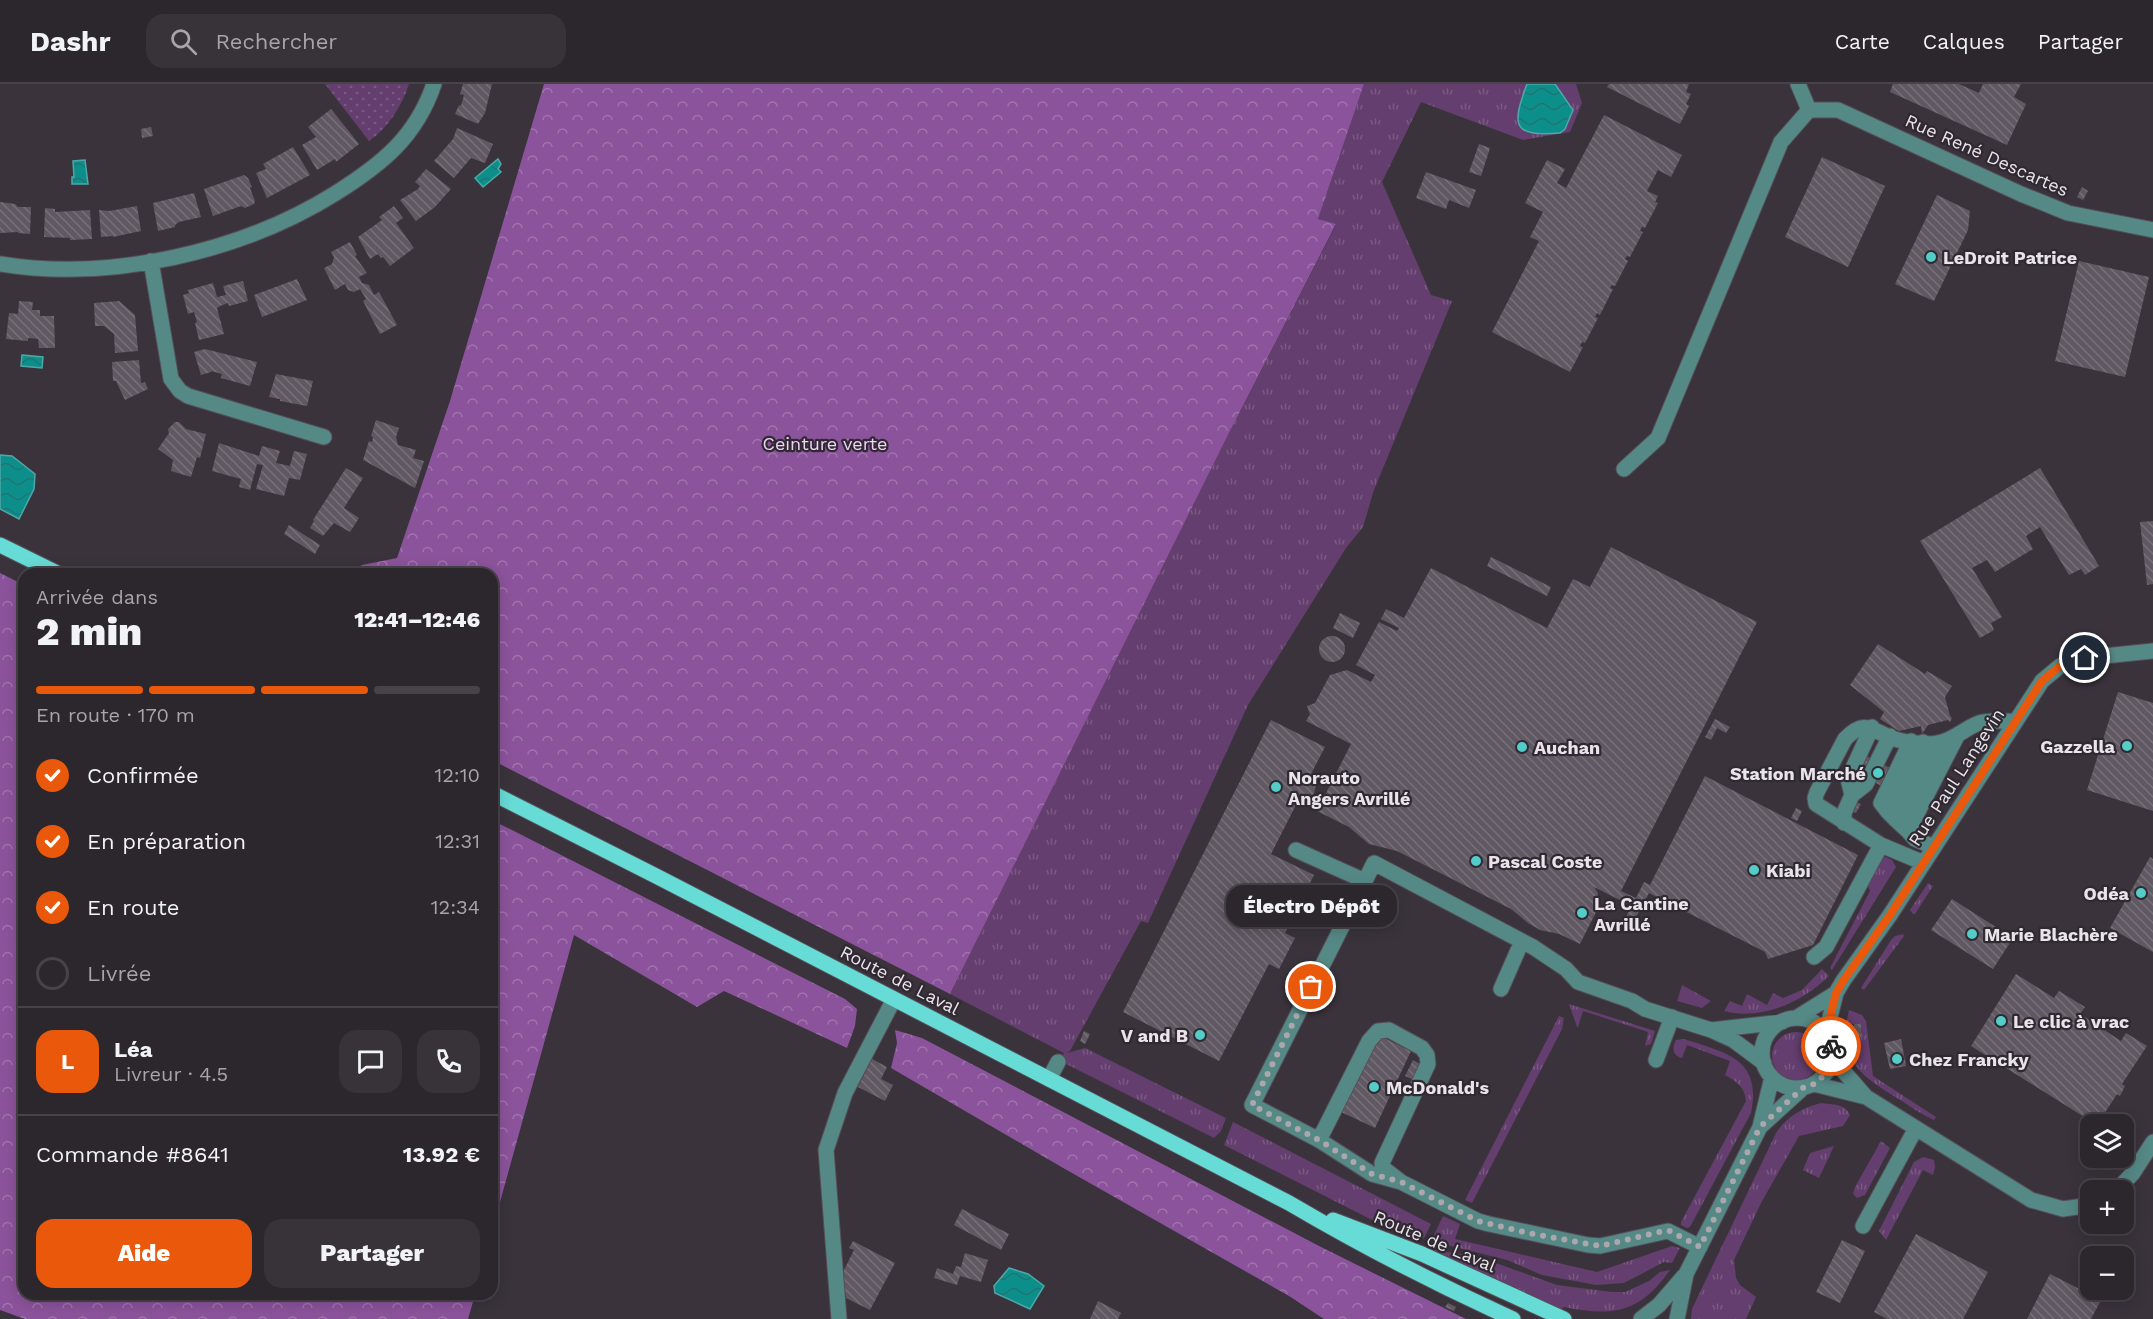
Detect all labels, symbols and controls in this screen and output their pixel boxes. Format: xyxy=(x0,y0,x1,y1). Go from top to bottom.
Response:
search box xyxy=(146,14,566,68)
text: Dashr xyxy=(30,25,110,58)
icon: search xyxy=(167,25,200,58)
text: Rechercher xyxy=(215,29,337,54)
text: Carte xyxy=(1835,29,1890,54)
text: Calques xyxy=(1923,29,2005,54)
text: Partager xyxy=(2038,29,2123,54)
street label: Rue René Descartes xyxy=(1902,110,2072,200)
place label: LeDroit Patrice xyxy=(1943,247,2077,268)
marker: LeDroit Patrice xyxy=(1924,250,1938,264)
park label: Ceinture verte xyxy=(763,433,887,454)
text: Arrivée dans xyxy=(36,585,158,609)
text: 12:41–12:46 xyxy=(354,607,480,632)
text: 2 min xyxy=(36,609,142,654)
pin xyxy=(2059,632,2110,683)
icon: home xyxy=(2068,641,2101,674)
text: En route · 170 m xyxy=(36,703,195,727)
street label: Rue Paul Langevin xyxy=(1904,704,2008,850)
place label: Gazzella xyxy=(2040,736,2116,757)
place label: Auchan xyxy=(1534,737,1600,758)
marker: Gazzella xyxy=(2120,739,2134,753)
marker: Auchan xyxy=(1515,740,1529,754)
icon: check xyxy=(36,759,69,792)
text: Confirmée xyxy=(87,763,199,788)
text: 12:10 xyxy=(434,763,480,787)
place label: Station Marché xyxy=(1730,763,1866,784)
marker: Station Marché xyxy=(1871,766,1885,780)
place label: Norauto Angers Avrillé xyxy=(1288,767,1410,809)
marker: Norauto Angers Avrillé xyxy=(1269,780,1283,794)
icon: check xyxy=(36,825,69,858)
text: En préparation xyxy=(87,829,246,854)
text: 12:31 xyxy=(435,829,480,853)
place label: Pascal Coste xyxy=(1488,851,1602,872)
marker: Pascal Coste xyxy=(1469,854,1483,868)
place label: Kiabi xyxy=(1766,860,1811,881)
marker: Kiabi xyxy=(1747,863,1761,877)
place label: Odéa xyxy=(2084,883,2130,904)
callout: Électro Dépôt xyxy=(1226,885,1396,927)
marker: Odéa xyxy=(2134,886,2148,900)
icon: check xyxy=(36,891,69,924)
place label: La Cantine Avrillé xyxy=(1594,893,1689,935)
text: Électro Dépôt xyxy=(1243,894,1380,918)
text: En route xyxy=(87,895,179,920)
text: 12:34 xyxy=(431,895,480,919)
marker: La Cantine Avrillé xyxy=(1575,906,1589,920)
place label: Marie Blachère xyxy=(1984,924,2118,945)
marker: Marie Blachère xyxy=(1965,927,1979,941)
street label: Route de Laval xyxy=(837,941,964,1019)
text: Livrée xyxy=(87,961,151,986)
pin xyxy=(1285,961,1336,1012)
icon: bag xyxy=(1294,970,1327,1003)
place label: Le clic à vrac xyxy=(2013,1011,2129,1032)
marker: Le clic à vrac xyxy=(1994,1014,2008,1028)
courier xyxy=(1801,1016,1861,1076)
place label: V and B xyxy=(1121,1025,1188,1046)
marker: V and B xyxy=(1193,1028,1207,1042)
button: chat xyxy=(339,1030,402,1093)
button: phone xyxy=(417,1030,480,1093)
icon: bike xyxy=(1815,1030,1848,1063)
text: Léa xyxy=(114,1037,153,1062)
text: L xyxy=(61,1049,74,1074)
place label: Chez Francky xyxy=(1909,1049,2030,1070)
marker: Chez Francky xyxy=(1890,1052,1904,1066)
text: Livreur · 4.5 xyxy=(114,1062,228,1086)
place label: McDonald's xyxy=(1386,1077,1489,1098)
marker: McDonald's xyxy=(1367,1080,1381,1094)
map controls xyxy=(2080,1114,2134,1300)
button: layers xyxy=(2080,1114,2134,1168)
text: Commande #8641 xyxy=(36,1142,229,1167)
text: 13.92 € xyxy=(403,1142,480,1167)
button: + xyxy=(2080,1180,2134,1234)
street label: Route de Laval xyxy=(1371,1206,1500,1276)
button: Aide xyxy=(36,1219,252,1288)
button: Partager xyxy=(264,1219,480,1288)
button: − xyxy=(2080,1246,2134,1300)

